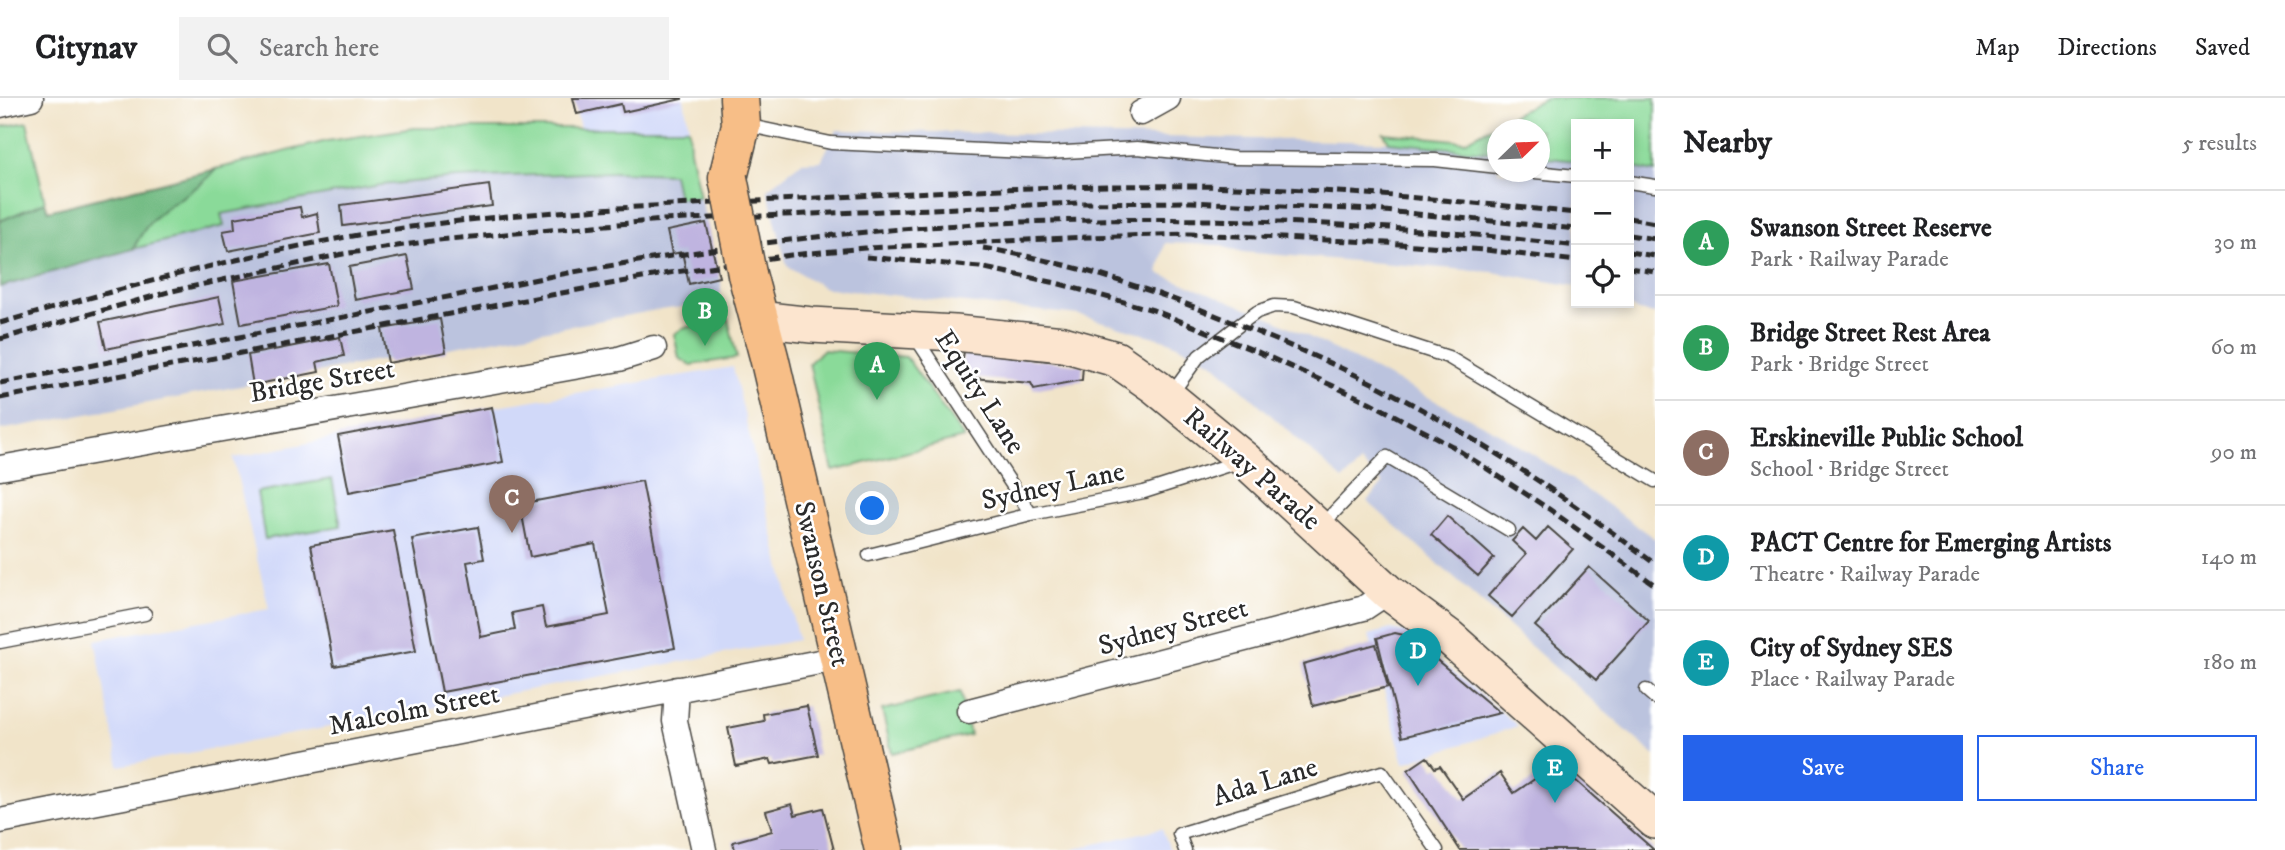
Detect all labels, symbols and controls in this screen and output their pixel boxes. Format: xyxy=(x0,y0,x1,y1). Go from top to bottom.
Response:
search box xyxy=(179,17,669,80)
text: Citynav xyxy=(35,28,137,69)
icon: search xyxy=(203,29,241,67)
text: Search here xyxy=(259,32,379,65)
text: Map xyxy=(1975,33,2020,63)
text: Directions xyxy=(2058,33,2157,63)
text: Saved xyxy=(2195,33,2250,63)
north arrow xyxy=(1487,119,1550,182)
map controls xyxy=(1571,119,1634,308)
button: + xyxy=(1571,119,1634,182)
text: Nearby xyxy=(1683,125,1772,162)
text: 5 results xyxy=(2182,129,2257,158)
button: − xyxy=(1571,182,1634,245)
text: Swanson Street Reserve xyxy=(1750,212,1992,245)
text: A xyxy=(1699,228,1713,257)
text: 30 m xyxy=(2214,228,2257,257)
button: locate xyxy=(1571,245,1634,308)
text: Park · Railway Parade xyxy=(1750,245,1949,274)
pin: B xyxy=(682,288,728,346)
text: Bridge Street Rest Area xyxy=(1750,317,1990,350)
street label: Equity Lane xyxy=(927,323,1033,461)
text: B xyxy=(1699,333,1713,362)
text: 60 m xyxy=(2210,333,2257,362)
pin: A xyxy=(854,342,900,400)
text: Park · Bridge Street xyxy=(1750,350,1929,379)
street label: Bridge Street xyxy=(247,351,397,411)
street label: Railway Parade xyxy=(1176,400,1328,538)
text: Erskineville Public School xyxy=(1750,422,2023,455)
text: C xyxy=(1698,438,1714,467)
text: 90 m xyxy=(2211,438,2257,467)
street label: Sydney Lane xyxy=(978,454,1128,518)
text: School · Bridge Street xyxy=(1750,455,1949,484)
pin: C xyxy=(489,475,535,533)
your location xyxy=(855,491,889,525)
street label: Swanson Street xyxy=(786,498,858,670)
text: PACT Centre for Emerging Artists xyxy=(1750,527,2112,560)
text: D xyxy=(1697,543,1715,572)
text: 140 m xyxy=(2201,543,2257,572)
text: Theatre · Railway Parade xyxy=(1750,560,1980,589)
street label: Sydney Street xyxy=(1095,590,1252,664)
pin: D xyxy=(1395,628,1441,686)
text: City of Sydney SES xyxy=(1750,632,1953,665)
text: E xyxy=(1698,648,1714,677)
text: 180 m xyxy=(2202,648,2257,677)
text: Place · Railway Parade xyxy=(1750,665,1955,694)
street label: Malcolm Street xyxy=(326,676,502,744)
button: Save xyxy=(1683,735,1963,801)
button: Share xyxy=(1977,735,2257,801)
pin: E xyxy=(1532,745,1578,803)
street label: Ada Lane xyxy=(1208,749,1322,815)

